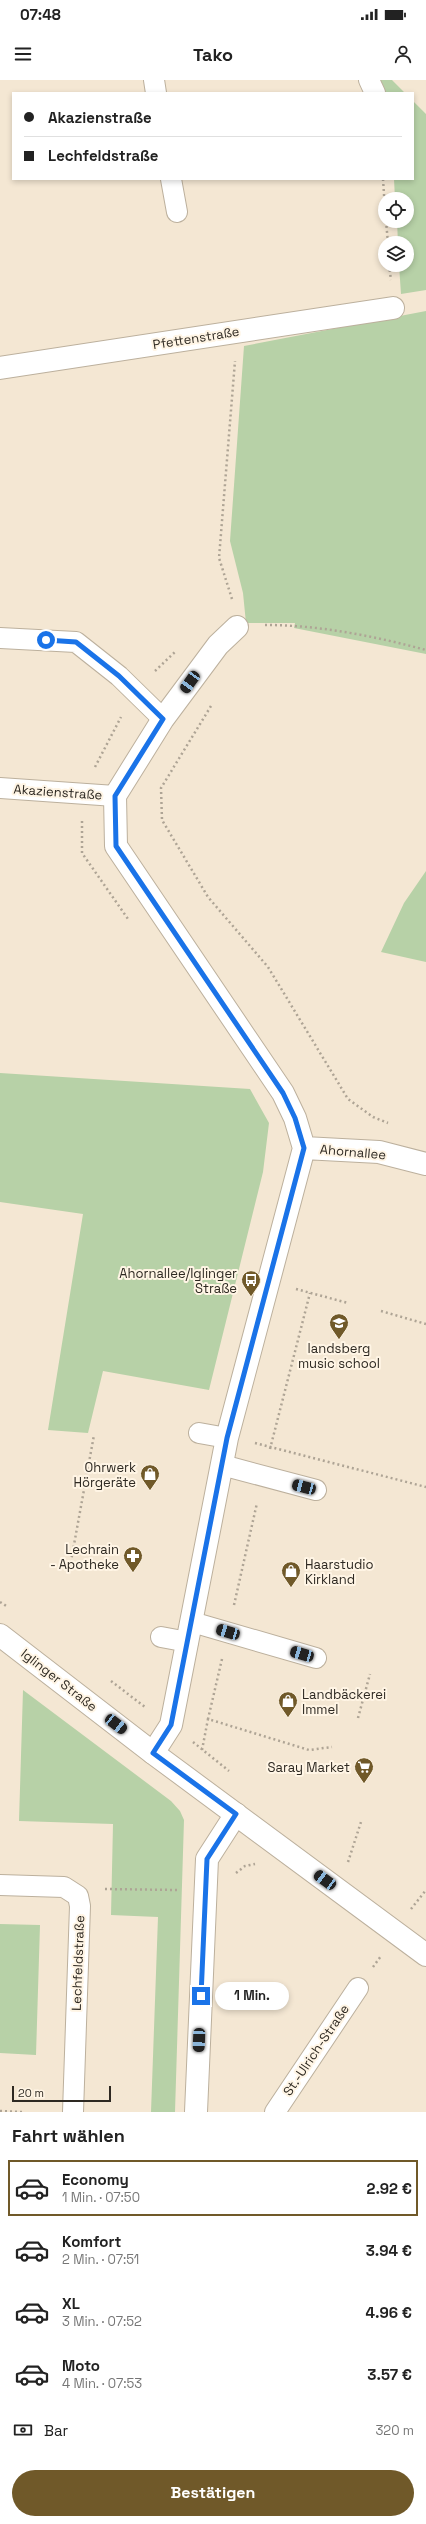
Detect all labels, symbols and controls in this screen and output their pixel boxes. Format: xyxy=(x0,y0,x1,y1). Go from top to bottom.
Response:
text: 07:48 xyxy=(20,5,61,24)
icon: menu xyxy=(12,43,34,65)
text: Tako xyxy=(193,43,233,66)
icon: person xyxy=(392,43,414,65)
text: Akazienstraße xyxy=(48,108,152,127)
text: Lechfeldstraße xyxy=(48,146,159,165)
map controls xyxy=(378,192,414,272)
button: locate xyxy=(378,192,414,228)
button: layers xyxy=(378,236,414,272)
street label: Pfettenstraße xyxy=(151,323,241,353)
route start xyxy=(37,631,55,649)
car xyxy=(178,669,202,695)
street label: Akazienstraße xyxy=(13,780,103,804)
street label: Ahornallee xyxy=(319,1141,387,1163)
place label: Ahornallee/Iglinger Straße xyxy=(119,1265,237,1297)
bus stop icon: Ahornallee/Iglinger Straße xyxy=(240,1269,262,1297)
school or university icon: landsberg music school xyxy=(328,1312,350,1340)
place label: landsberg music school xyxy=(298,1340,380,1372)
place label: Ohrwerk Hörgeräte xyxy=(74,1459,136,1491)
shop icon: Ohrwerk Hörgeräte xyxy=(139,1463,161,1491)
car xyxy=(291,1478,317,1496)
place label: Lechrain - Apotheke xyxy=(50,1541,119,1573)
pharmacy icon: Lechrain - Apotheke xyxy=(122,1545,144,1573)
place label: Haarstudio Kirkland xyxy=(305,1556,373,1588)
shop icon: Haarstudio Kirkland xyxy=(280,1560,302,1588)
car xyxy=(215,1623,241,1641)
street label: Iglinger Straße xyxy=(17,1645,101,1715)
car xyxy=(289,1645,315,1663)
place label: Landbäckerei Immel xyxy=(302,1686,386,1718)
shop icon: Landbäckerei Immel xyxy=(277,1690,299,1718)
car xyxy=(103,1712,129,1736)
supermarket icon: Saray Market xyxy=(353,1756,375,1784)
place label: Saray Market xyxy=(268,1759,350,1776)
car xyxy=(312,1868,338,1892)
street label: Lechfeldstraße xyxy=(68,1915,88,2011)
callout: 1 Min. xyxy=(215,1982,289,2010)
route end xyxy=(192,1987,210,2005)
text: 1 Min. xyxy=(234,1987,270,2004)
street label: St.-Ulrich-Straße xyxy=(279,2001,353,2099)
car xyxy=(193,2028,205,2052)
scale bar xyxy=(12,2084,111,2103)
text: 20 m xyxy=(18,2086,44,2100)
text: Fahrt wählen xyxy=(12,2124,125,2147)
icon: car xyxy=(14,2170,50,2206)
text: Economy xyxy=(62,2170,129,2189)
text: 2.92 € xyxy=(366,2179,412,2198)
text: 1 Min. · 07:50 xyxy=(62,2189,140,2206)
icon: car xyxy=(14,2232,50,2268)
text: Komfort xyxy=(62,2232,121,2251)
text: 3.94 € xyxy=(366,2241,412,2260)
text: 2 Min. · 07:51 xyxy=(62,2251,139,2268)
icon: car xyxy=(14,2294,50,2330)
text: XL xyxy=(62,2294,80,2313)
text: 4.96 € xyxy=(365,2303,412,2322)
text: 3 Min. · 07:52 xyxy=(62,2313,142,2330)
icon: car xyxy=(14,2356,50,2392)
text: Moto xyxy=(62,2356,100,2375)
text: 3.57 € xyxy=(367,2365,412,2384)
text: 4 Min. · 07:53 xyxy=(62,2375,142,2392)
icon: cash xyxy=(12,2419,34,2441)
text: Bar xyxy=(44,2421,68,2440)
text: 320 m xyxy=(375,2422,414,2439)
button: Bestätigen xyxy=(12,2470,414,2516)

